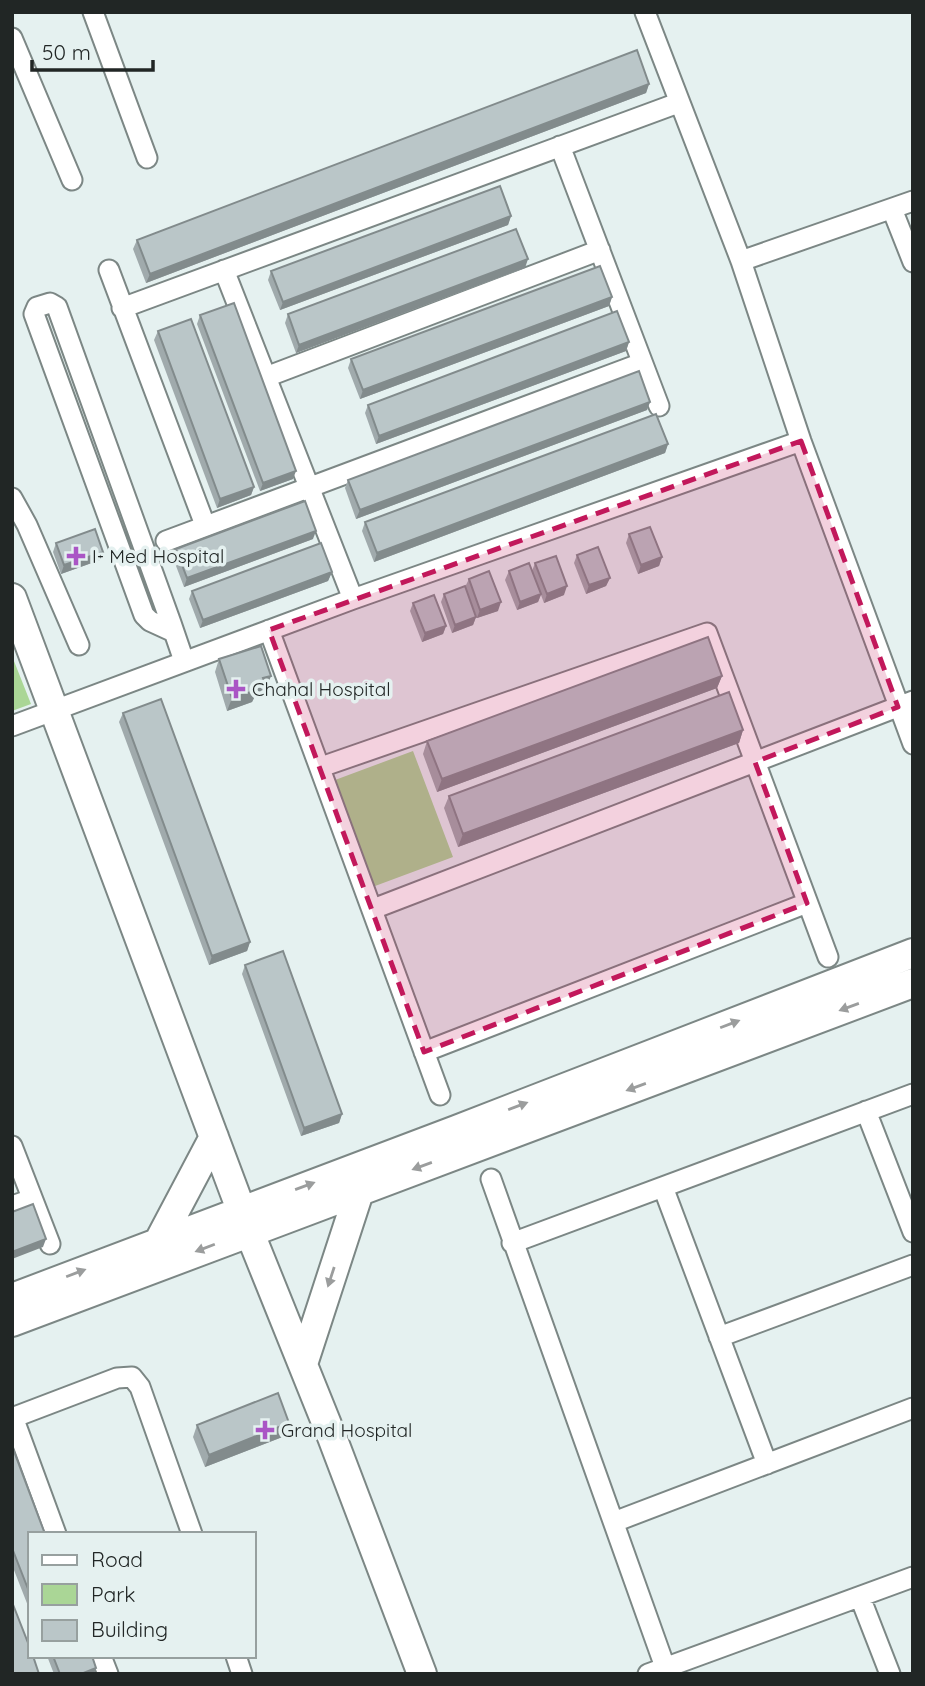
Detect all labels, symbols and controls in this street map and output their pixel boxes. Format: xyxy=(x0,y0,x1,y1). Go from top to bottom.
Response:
scale bar xyxy=(32,28,152,72)
text: 50 m xyxy=(42,39,91,65)
place label: I- Med Hospital xyxy=(92,544,224,568)
marker: I- Med Hospital xyxy=(66,546,86,566)
place label: Chahal Hospital xyxy=(252,677,391,701)
marker: Chahal Hospital xyxy=(226,679,246,699)
one-way arrow xyxy=(838,1002,859,1013)
one-way arrow xyxy=(720,1018,741,1029)
one-way arrow xyxy=(625,1081,646,1092)
one-way arrow xyxy=(508,1101,529,1112)
one-way arrow xyxy=(412,1161,433,1172)
one-way arrow xyxy=(295,1181,316,1192)
one-way arrow xyxy=(194,1243,215,1254)
one-way arrow xyxy=(326,1267,336,1288)
one-way arrow xyxy=(66,1268,87,1279)
place label: Grand Hospital xyxy=(281,1418,412,1442)
marker: Grand Hospital xyxy=(255,1420,275,1440)
legend xyxy=(28,1532,256,1658)
text: Road xyxy=(91,1546,143,1572)
text: Park xyxy=(91,1581,135,1607)
text: Building xyxy=(91,1616,168,1642)

